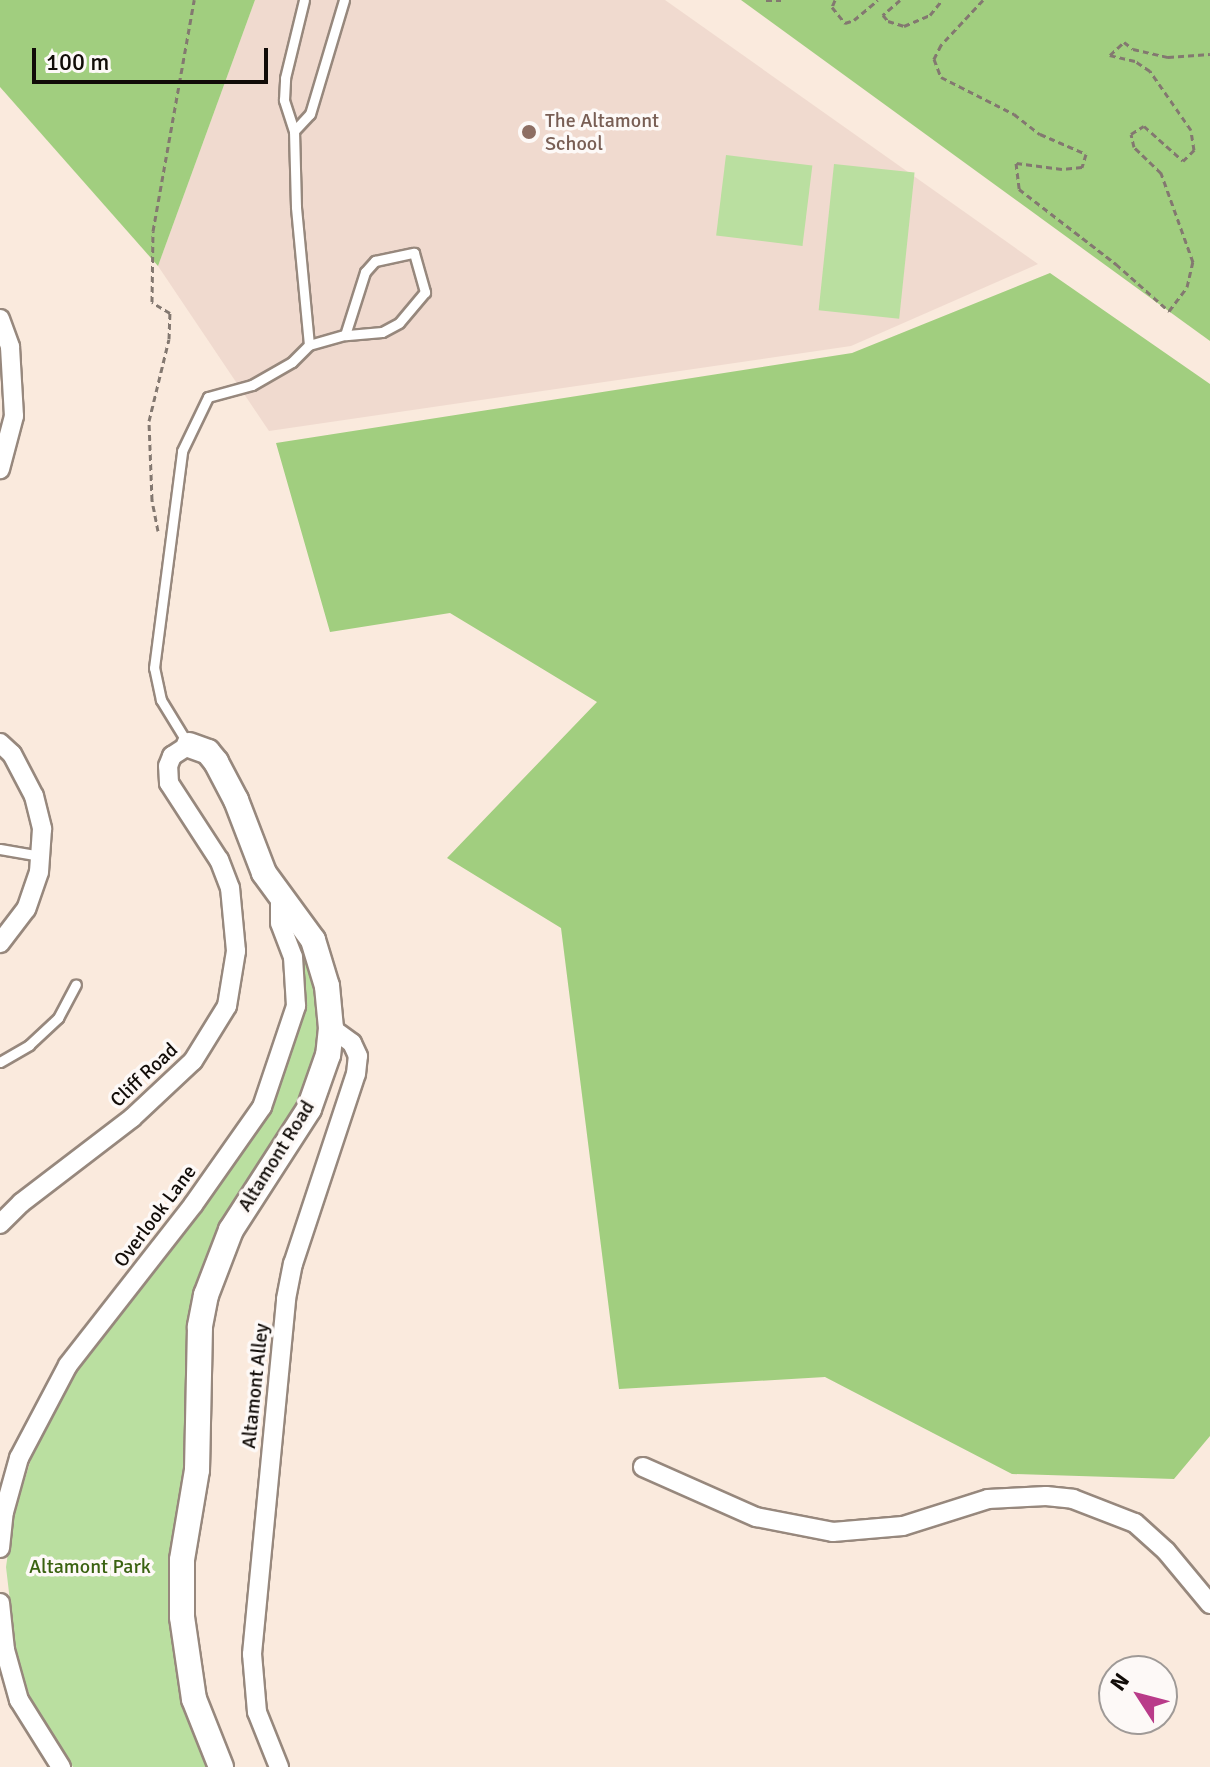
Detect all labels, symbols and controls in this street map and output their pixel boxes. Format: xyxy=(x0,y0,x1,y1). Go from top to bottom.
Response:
scale bar xyxy=(36,32,272,82)
text: 100 m xyxy=(46,47,109,77)
place label: The Altamont School xyxy=(545,108,659,155)
marker: The Altamont School xyxy=(520,123,538,141)
street label: Cliff Road xyxy=(105,1038,183,1112)
street label: Altamont Road xyxy=(232,1096,320,1216)
street label: Overlook Lane xyxy=(109,1160,201,1272)
street label: Altamont Alley xyxy=(236,1322,274,1450)
park label: Altamont Park xyxy=(29,1554,151,1578)
north arrow xyxy=(1098,1655,1178,1735)
text: N xyxy=(1104,1668,1135,1696)

